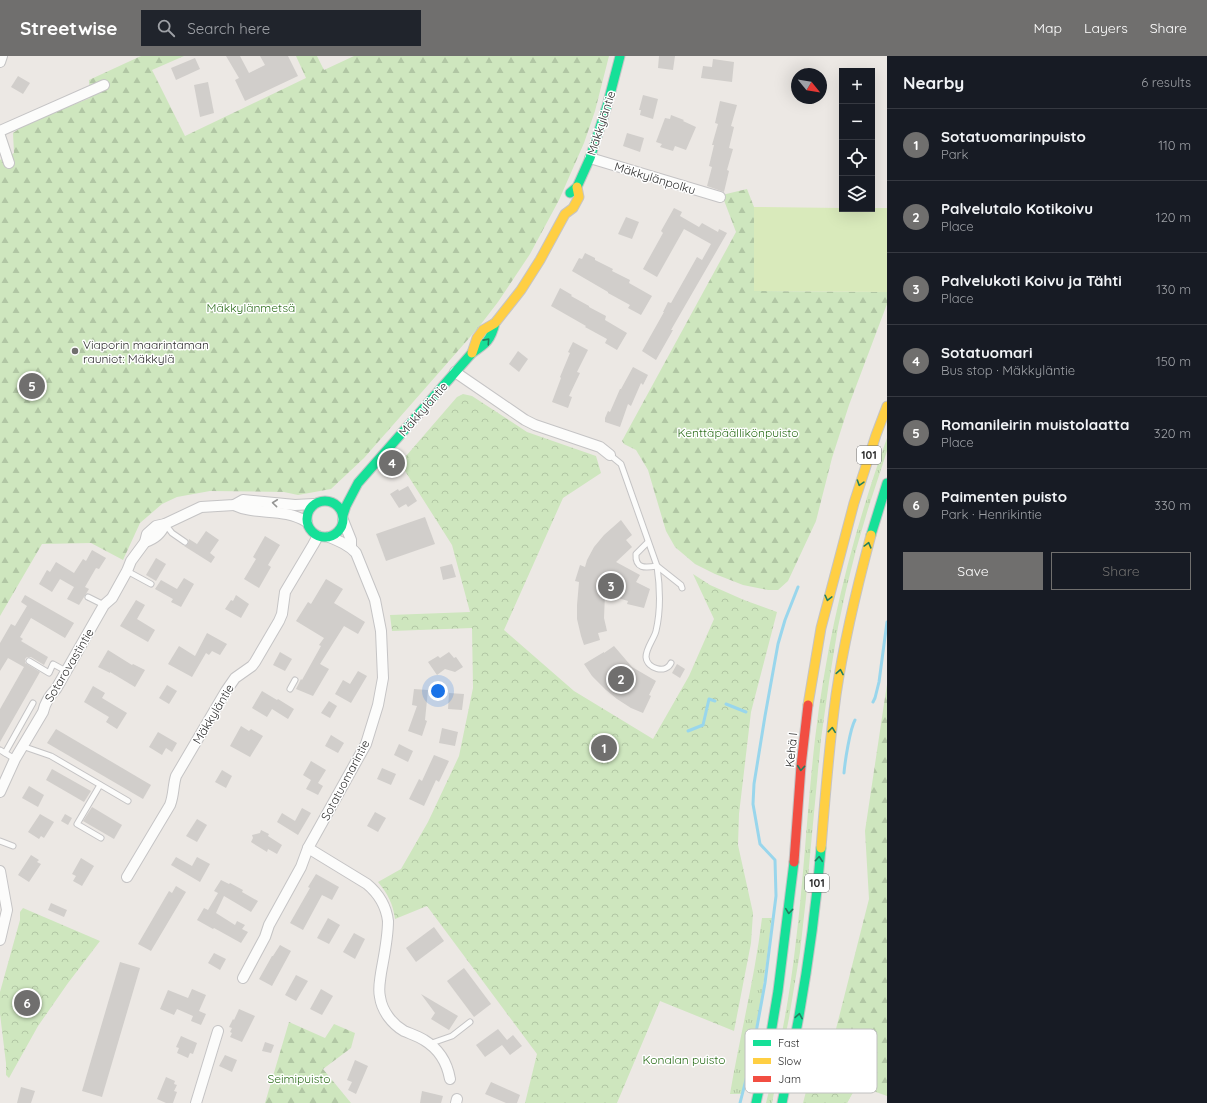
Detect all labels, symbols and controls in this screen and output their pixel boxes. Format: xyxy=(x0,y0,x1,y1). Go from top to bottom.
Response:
search box xyxy=(141,10,421,46)
text: Streetwise xyxy=(20,16,117,40)
icon: search xyxy=(155,17,177,39)
text: Search here xyxy=(187,19,270,38)
text: Map xyxy=(1033,19,1062,37)
text: Layers xyxy=(1084,19,1128,37)
text: Share xyxy=(1150,19,1187,37)
north arrow xyxy=(791,68,827,104)
map controls xyxy=(839,68,875,212)
button: + xyxy=(839,68,875,104)
text: Nearby xyxy=(903,72,964,93)
text: 6 results xyxy=(1141,74,1191,90)
street label: Mäkkyläntie xyxy=(583,89,619,157)
button: − xyxy=(839,104,875,140)
text: Sotatuomarinpuisto xyxy=(941,127,1086,146)
text: 1 xyxy=(913,137,919,153)
text: 110 m xyxy=(1158,137,1191,153)
button: locate xyxy=(839,140,875,176)
text: Park xyxy=(941,146,969,162)
street label: Mäkkylänpolku xyxy=(613,159,697,197)
button: layers xyxy=(839,176,875,212)
text: Palvelutalo Kotikoivu xyxy=(941,199,1093,218)
text: 2 xyxy=(912,209,920,225)
text: 120 m xyxy=(1156,209,1191,225)
text: Place xyxy=(941,218,974,234)
text: Palvelukoti Koivu ja Tähti xyxy=(941,271,1122,290)
text: 3 xyxy=(913,281,919,297)
text: 130 m xyxy=(1156,281,1191,297)
text: Place xyxy=(941,290,974,306)
park label: Mäkkylänmetsä xyxy=(207,300,295,315)
place label: Viaporin maarintaman rauniot: Mäkkylä xyxy=(83,337,209,366)
one-way arrow xyxy=(483,338,490,346)
text: Sotatuomari xyxy=(941,343,1032,362)
marker: Viaporin maarintaman rauniot: Mäkkylä xyxy=(70,346,80,356)
text: 4 xyxy=(912,353,920,369)
text: 150 m xyxy=(1156,353,1191,369)
text: Bus stop · Mäkkyläntie xyxy=(941,362,1075,378)
pin: 5 xyxy=(19,371,45,401)
street label: Mäkkyläntie xyxy=(395,379,451,439)
text: Romanileirin muistolaatta xyxy=(941,415,1129,434)
park label: Kenttäpäällikönpuisto xyxy=(677,425,799,440)
text: 5 xyxy=(912,425,920,441)
text: 320 m xyxy=(1154,425,1191,441)
text: Place xyxy=(941,434,974,450)
road number: 101 xyxy=(857,446,881,464)
pin: 4 xyxy=(379,448,405,478)
one-way arrow xyxy=(856,479,865,486)
text: Paimenten puisto xyxy=(941,487,1067,506)
text: 6 xyxy=(912,497,920,513)
text: 330 m xyxy=(1154,497,1191,513)
one-way arrow xyxy=(272,499,278,508)
text: Park · Henrikintie xyxy=(941,506,1042,522)
one-way arrow xyxy=(863,542,872,549)
button: Save xyxy=(903,552,1043,590)
button: Share xyxy=(1051,552,1191,590)
pin: 3 xyxy=(598,571,624,601)
one-way arrow xyxy=(825,595,833,602)
street label: Sotarovastintie xyxy=(41,625,97,704)
pin: 2 xyxy=(608,664,634,694)
one-way arrow xyxy=(836,669,844,675)
street label: Mäkkyläntie xyxy=(189,681,237,747)
your location xyxy=(428,681,448,701)
one-way arrow xyxy=(827,727,836,733)
street label: Kehä I xyxy=(782,732,800,768)
pin: 1 xyxy=(591,733,617,763)
street label: Sotatuomarintie xyxy=(317,737,373,823)
one-way arrow xyxy=(797,765,806,771)
one-way arrow xyxy=(815,856,824,862)
road number: 101 xyxy=(805,874,829,892)
one-way arrow xyxy=(784,908,793,914)
pin: 6 xyxy=(14,988,40,1018)
one-way arrow xyxy=(794,1013,803,1019)
legend xyxy=(745,1029,877,1093)
text: Fast xyxy=(778,1036,800,1050)
park label: Konalan puisto xyxy=(642,1052,726,1067)
text: Slow xyxy=(778,1054,802,1068)
park label: Seimipuisto xyxy=(267,1071,331,1086)
text: Jam xyxy=(778,1072,801,1086)

